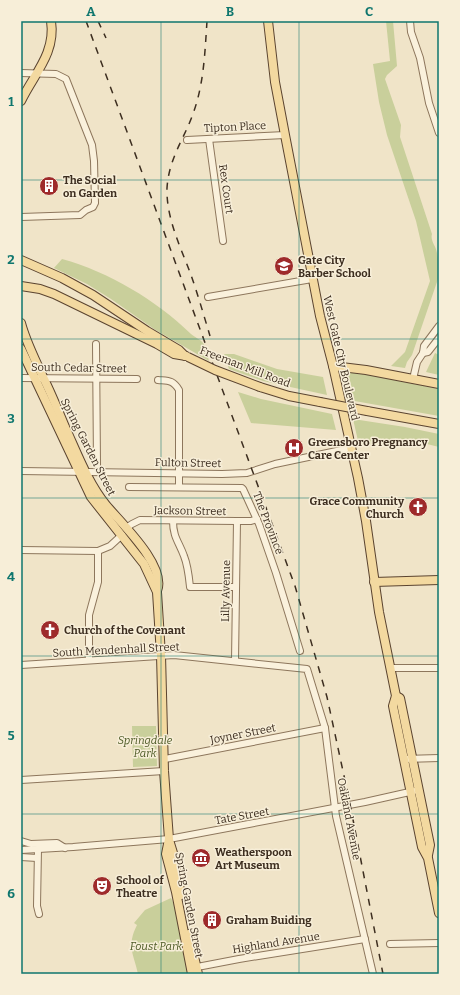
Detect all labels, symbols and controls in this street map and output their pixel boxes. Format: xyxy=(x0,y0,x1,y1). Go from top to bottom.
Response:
text: A xyxy=(86,4,96,19)
text: B xyxy=(226,4,234,19)
text: C xyxy=(365,4,373,19)
text: 1 xyxy=(8,94,14,109)
street label: Tipton Place xyxy=(204,119,266,135)
street label: Rex Court xyxy=(216,163,236,215)
place label: The Social on Garden xyxy=(63,174,117,200)
building icon: The Social on Garden xyxy=(38,175,60,197)
text: 2 xyxy=(7,252,15,267)
place label: Gate City Barber School xyxy=(298,254,372,280)
school or university icon: Gate City Barber School xyxy=(273,255,295,277)
street label: West Gate City Boulevard xyxy=(320,294,362,422)
street label: Freeman Mill Road xyxy=(198,344,292,390)
street label: South Cedar Street xyxy=(31,361,127,375)
street label: Spring Garden Street xyxy=(58,396,118,498)
text: 3 xyxy=(7,411,15,426)
place label: Greensboro Pregnancy Care Center xyxy=(308,436,428,462)
hospital icon: Greensboro Pregnancy Care Center xyxy=(283,437,305,459)
street label: Fulton Street xyxy=(155,456,221,470)
street label: The Province xyxy=(250,490,286,556)
place label: Grace Community Church xyxy=(310,495,405,521)
church icon: Grace Community Church xyxy=(407,496,429,518)
street label: Jackson Street xyxy=(153,504,226,518)
street label: Lilly Avenue xyxy=(219,560,233,622)
text: 4 xyxy=(7,569,15,584)
church icon: Church of the Covenant xyxy=(39,619,61,641)
place label: Church of the Covenant xyxy=(64,624,186,637)
street label: South Mendenhall Street xyxy=(52,640,180,660)
street label: Joyner Street xyxy=(208,721,277,747)
text: 5 xyxy=(7,728,15,743)
park label: Springdale Park xyxy=(118,734,173,760)
street label: Oakland Avenue xyxy=(335,777,363,861)
street label: Tate Street xyxy=(214,805,270,827)
place label: Weatherspoon Art Museum xyxy=(215,846,292,872)
museum icon: Weatherspoon Art Museum xyxy=(190,847,212,869)
street label: Spring Garden Street xyxy=(172,851,206,959)
place label: School of Theatre xyxy=(116,874,165,900)
theatre icon: School of Theatre xyxy=(91,875,113,897)
text: 6 xyxy=(7,886,15,901)
building icon: Graham Buiding xyxy=(201,909,223,931)
place label: Graham Buiding xyxy=(226,914,312,927)
street label: Highland Avenue xyxy=(231,930,321,956)
park label: Foust Park xyxy=(130,940,183,953)

